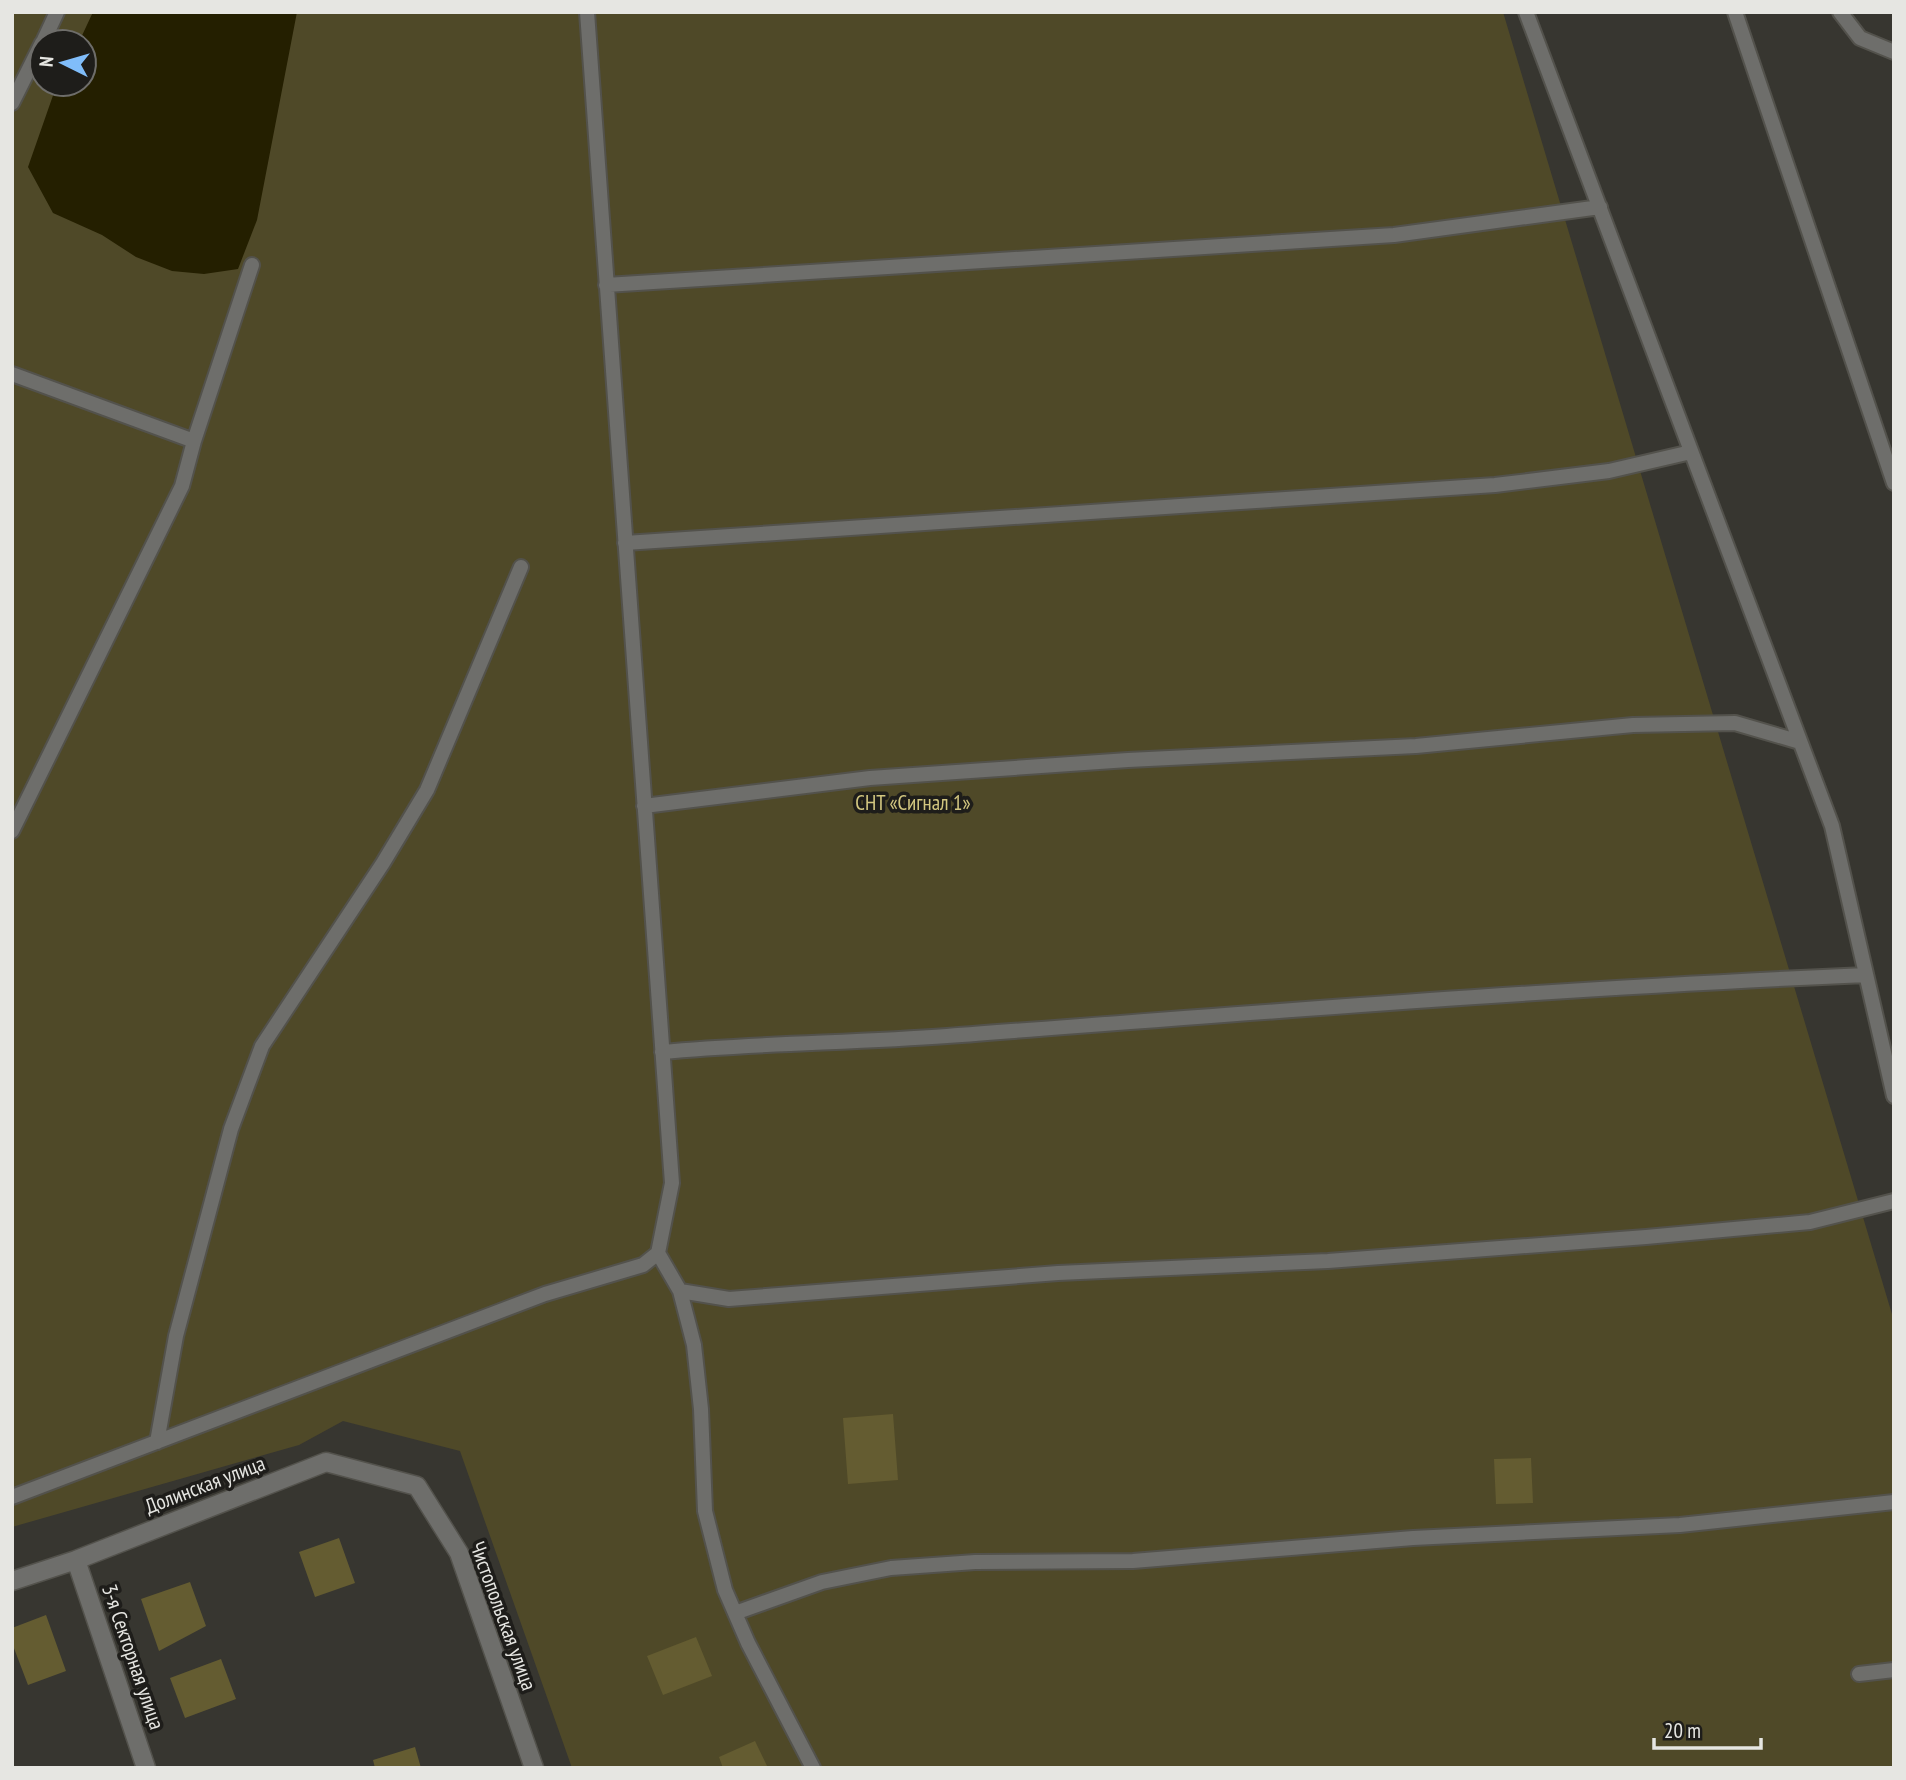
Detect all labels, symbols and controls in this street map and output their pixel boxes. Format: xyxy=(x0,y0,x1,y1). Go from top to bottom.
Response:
north arrow xyxy=(28,28,98,98)
text: N xyxy=(34,55,58,68)
park label: СНТ «Сигнал 1» xyxy=(855,789,971,816)
street label: Долинская улица xyxy=(141,1449,269,1520)
street label: Чистопольская улица xyxy=(464,1538,543,1694)
street label: 3-я Секторная улица xyxy=(96,1581,171,1733)
scale bar xyxy=(1654,1706,1761,1750)
text: 20 m xyxy=(1664,1717,1701,1744)

